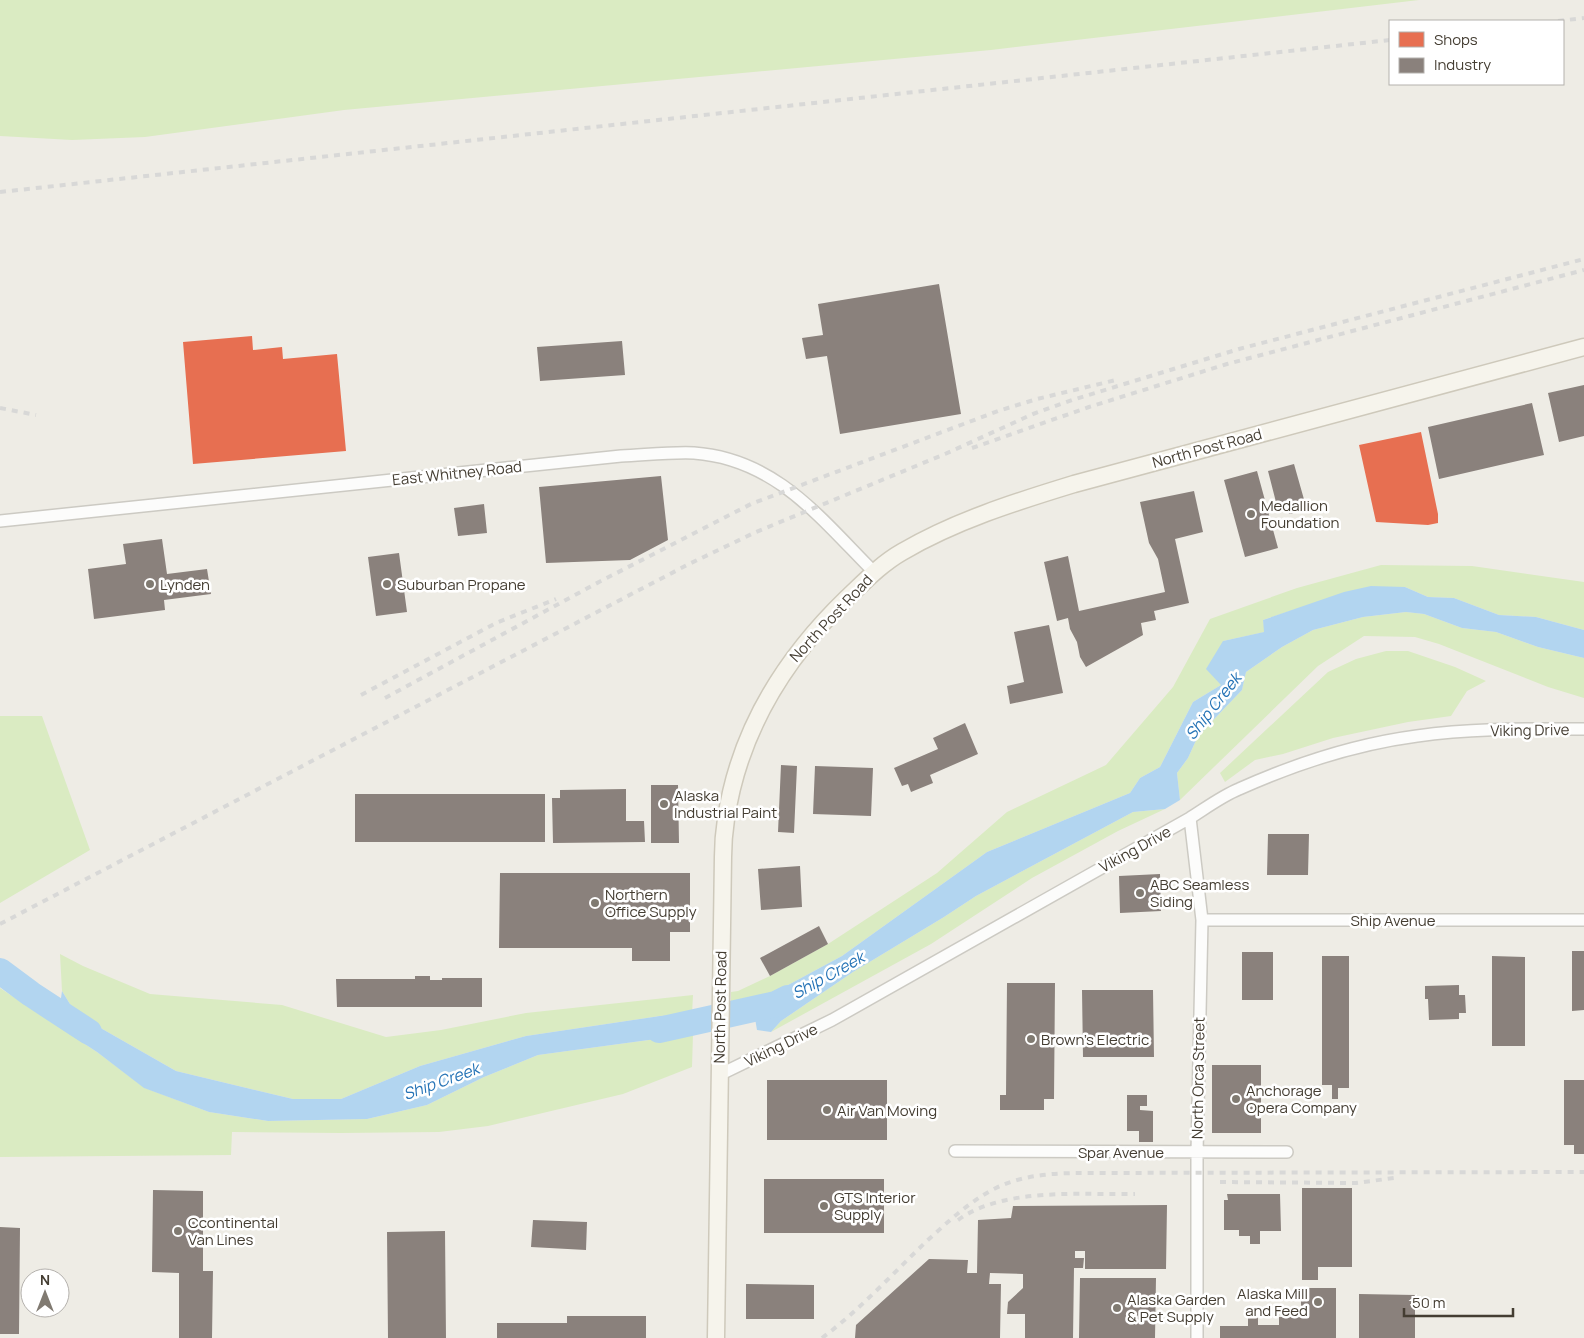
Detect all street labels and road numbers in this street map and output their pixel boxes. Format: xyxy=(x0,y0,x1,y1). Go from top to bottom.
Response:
street label: North Post Road xyxy=(1150,423,1264,473)
street label: East Whitney Road xyxy=(391,456,523,490)
street label: North Post Road xyxy=(785,570,877,666)
street label: Viking Drive xyxy=(1490,719,1570,741)
street label: Viking Drive xyxy=(1095,821,1175,877)
street label: Ship Avenue xyxy=(1351,910,1436,931)
street label: North Post Road xyxy=(709,950,731,1064)
street label: North Orca Street xyxy=(1186,1017,1210,1139)
street label: Viking Drive xyxy=(741,1018,821,1072)
street label: Spar Avenue xyxy=(1078,1142,1164,1163)

